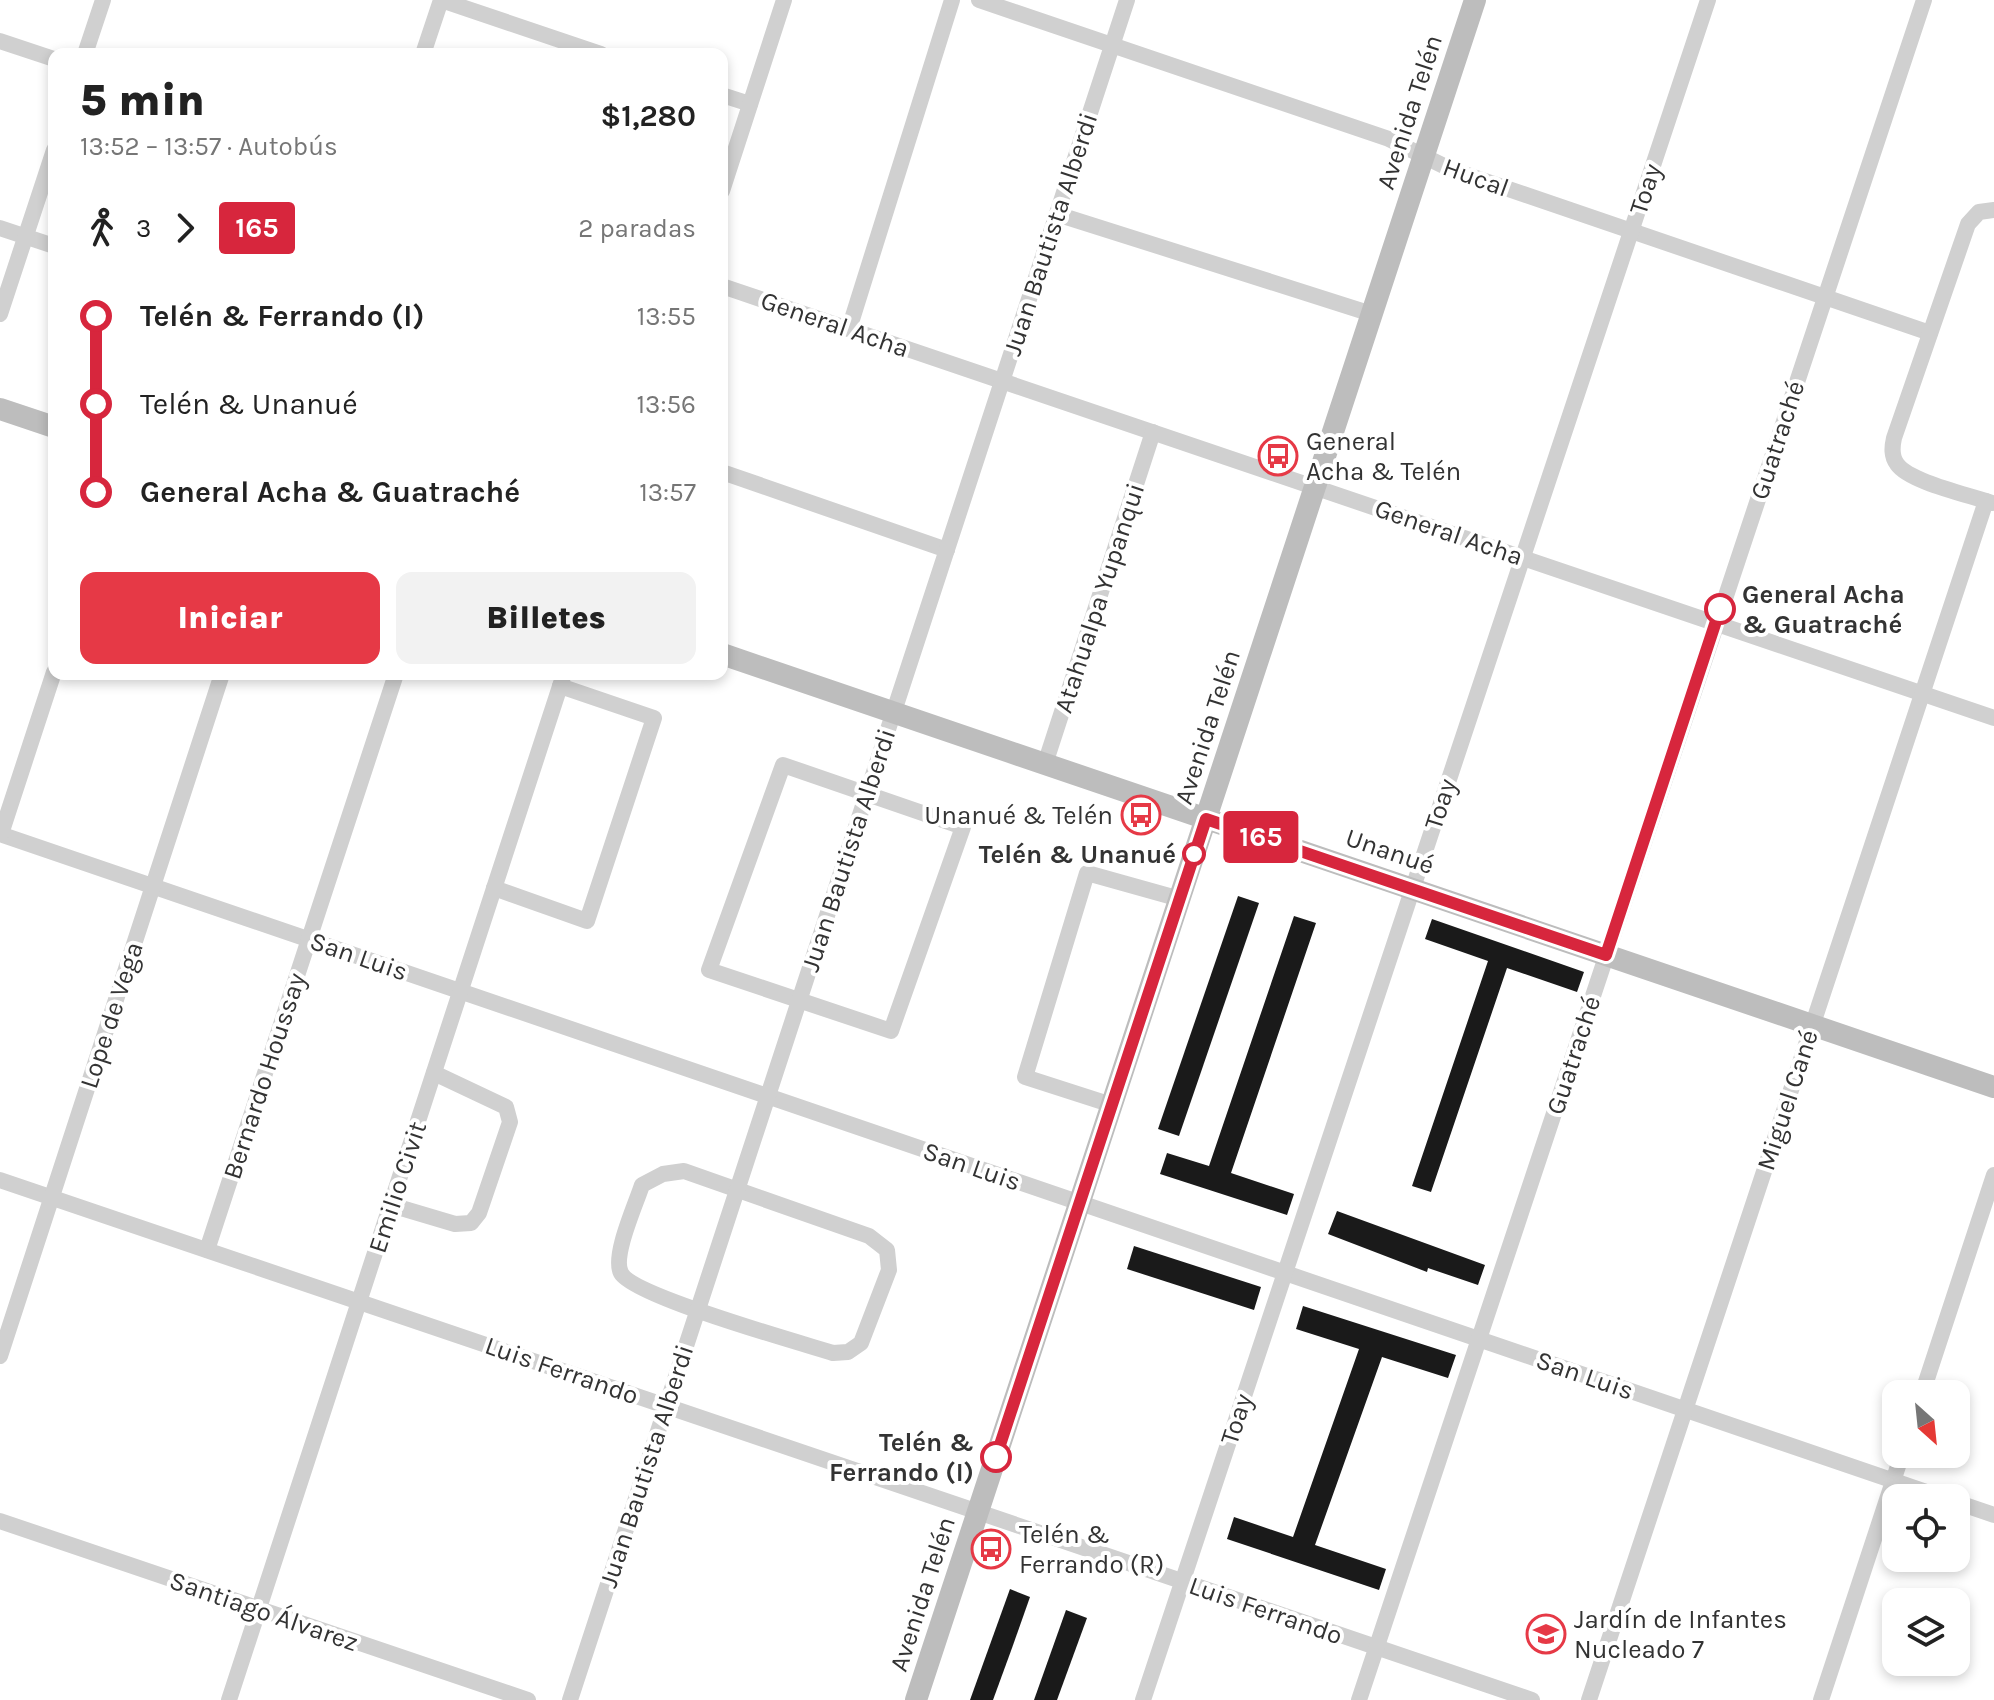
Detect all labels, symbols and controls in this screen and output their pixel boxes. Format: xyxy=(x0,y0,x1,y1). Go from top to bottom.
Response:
street label: Avenida Telén xyxy=(1370,31,1449,193)
text: 5 min xyxy=(80,75,205,126)
text: $1,280 xyxy=(601,98,696,134)
street label: Juan Bautista Alberdi xyxy=(997,109,1104,360)
text: 13:52 – 13:57 · Autobús xyxy=(80,131,338,162)
street label: Hucal xyxy=(1439,151,1513,204)
street label: Toay xyxy=(1623,160,1668,218)
icon: walk xyxy=(80,206,124,250)
icon: forward xyxy=(163,206,207,250)
text: 165 xyxy=(235,211,279,244)
text: 3 xyxy=(136,213,151,244)
text: 2 paradas xyxy=(578,213,696,244)
street label: General Acha xyxy=(757,285,913,364)
text: Telén & Ferrando (I) xyxy=(140,298,424,334)
text: 13:55 xyxy=(637,301,696,332)
street label: Guatraché xyxy=(1744,377,1811,503)
text: Telén & Unanué xyxy=(140,386,358,422)
text: 13:56 xyxy=(636,389,696,420)
place label: General Acha & Telén xyxy=(1306,426,1461,487)
bus stop icon: General Acha & Telén xyxy=(1257,435,1299,477)
text: General Acha & Guatraché xyxy=(140,474,520,510)
text: 13:57 xyxy=(639,477,696,508)
street label: Atahualpa Yupanqui xyxy=(1048,479,1151,717)
street label: General Acha xyxy=(1371,493,1527,572)
button: Iniciar xyxy=(80,572,380,664)
button: Billetes xyxy=(396,572,696,664)
place label: General Acha & Guatraché xyxy=(1742,579,1905,640)
marker: General Acha & Guatraché xyxy=(1705,594,1735,624)
street label: Avenida Telén xyxy=(1168,646,1247,808)
street label: Juan Bautista Alberdi xyxy=(795,725,902,976)
street label: Toay xyxy=(1418,775,1463,833)
bus stop icon: Unanué & Telén xyxy=(1120,794,1162,836)
place label: Unanué & Telén xyxy=(924,800,1113,831)
line badge: 165 xyxy=(1215,811,1307,863)
text: 165 xyxy=(1239,820,1283,853)
street label: Unanué xyxy=(1341,822,1438,881)
place label: Telén & Unanué xyxy=(979,839,1176,870)
marker: Telén & Unanué xyxy=(1183,843,1205,865)
street label: San Luis xyxy=(306,925,412,988)
street label: Lope de Vega xyxy=(73,938,150,1092)
street label: Bernardo Houssay xyxy=(216,969,312,1183)
street label: Guatraché xyxy=(1540,992,1607,1118)
street label: Miguel Cané xyxy=(1750,1026,1825,1175)
street label: Emilio Civit xyxy=(362,1117,433,1257)
street label: San Luis xyxy=(919,1135,1025,1198)
street label: Luis Ferrando xyxy=(481,1330,643,1411)
street label: Juan Bautista Alberdi xyxy=(593,1341,700,1592)
street label: San Luis xyxy=(1532,1344,1638,1407)
north arrow xyxy=(1882,1380,1970,1468)
map controls xyxy=(1882,1380,1970,1676)
street label: Toay xyxy=(1214,1390,1259,1448)
place label: Telén & Ferrando (I) xyxy=(829,1427,974,1488)
marker: Telén & Ferrando (I) xyxy=(981,1442,1011,1472)
button: locate xyxy=(1882,1484,1970,1572)
street label: Avenida Telén xyxy=(883,1513,962,1675)
place label: Telén & Ferrando (R) xyxy=(1019,1519,1164,1580)
bus stop icon: Telén & Ferrando (R) xyxy=(970,1528,1012,1570)
street label: Santiago Álvarez xyxy=(166,1564,362,1658)
street label: Luis Ferrando xyxy=(1185,1570,1347,1651)
button: layers xyxy=(1882,1588,1970,1676)
place label: Jardín de Infantes Nucleado 7 xyxy=(1574,1604,1787,1665)
school or university icon: Jardín de Infantes Nucleado 7 xyxy=(1525,1613,1567,1655)

